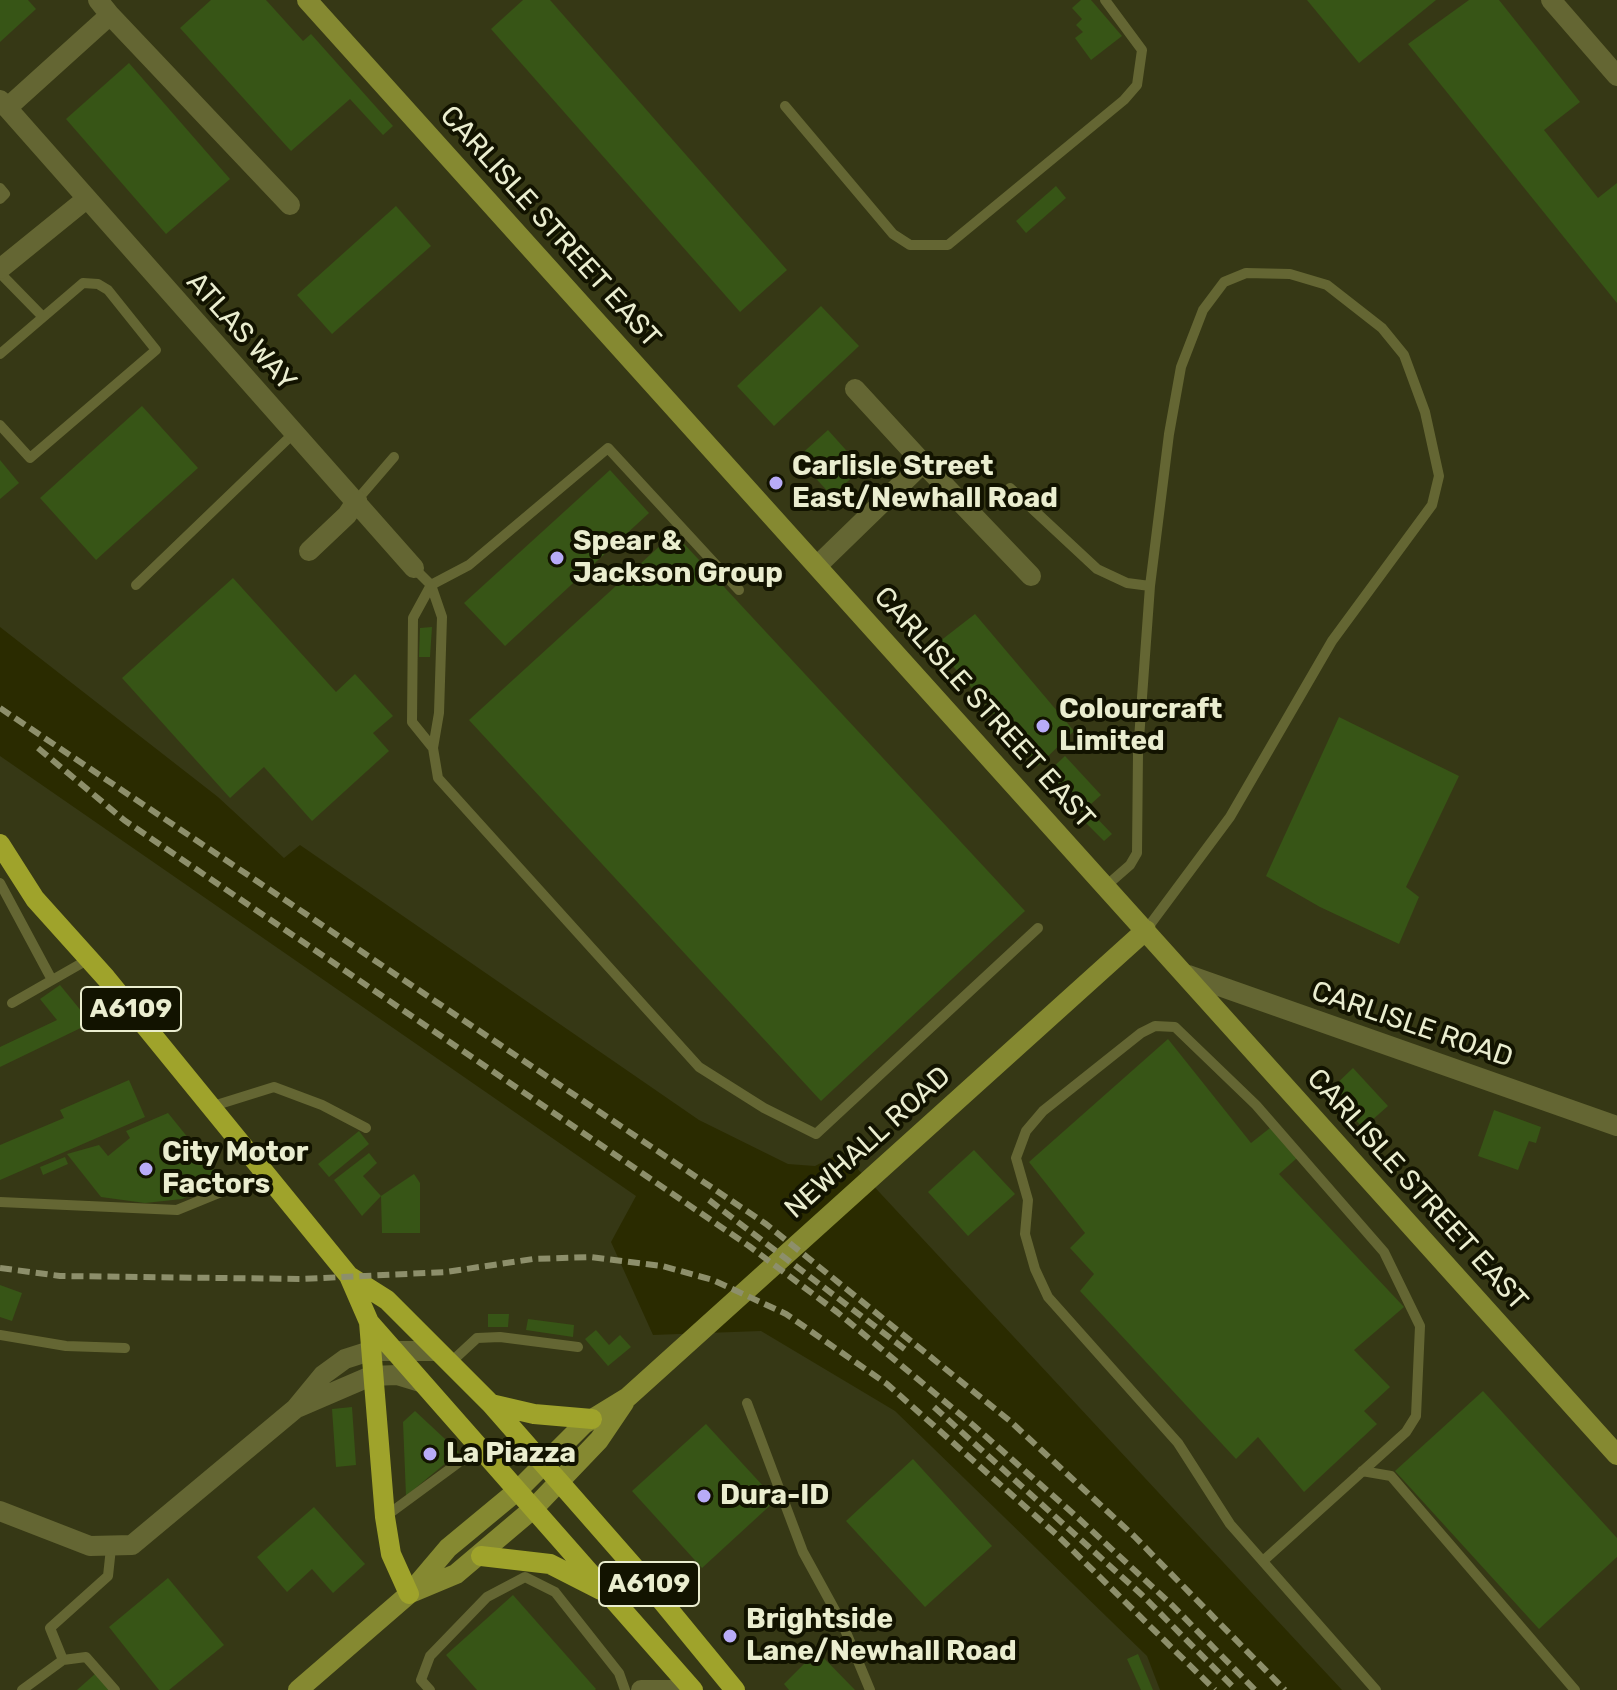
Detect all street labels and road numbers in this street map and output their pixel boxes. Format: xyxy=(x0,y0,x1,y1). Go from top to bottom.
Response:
street label: CARLISLE STREET EAST xyxy=(433,99,667,355)
street label: ATLAS WAY xyxy=(179,266,303,398)
street label: CARLISLE STREET EAST xyxy=(867,580,1101,836)
street label: CARLISLE ROAD xyxy=(1307,975,1517,1075)
road number: A6109 xyxy=(81,987,181,1031)
street label: NEWHALL ROAD xyxy=(778,1060,958,1226)
street label: CARLISLE STREET EAST xyxy=(1300,1062,1534,1318)
road number: A6109 xyxy=(599,1562,699,1606)

